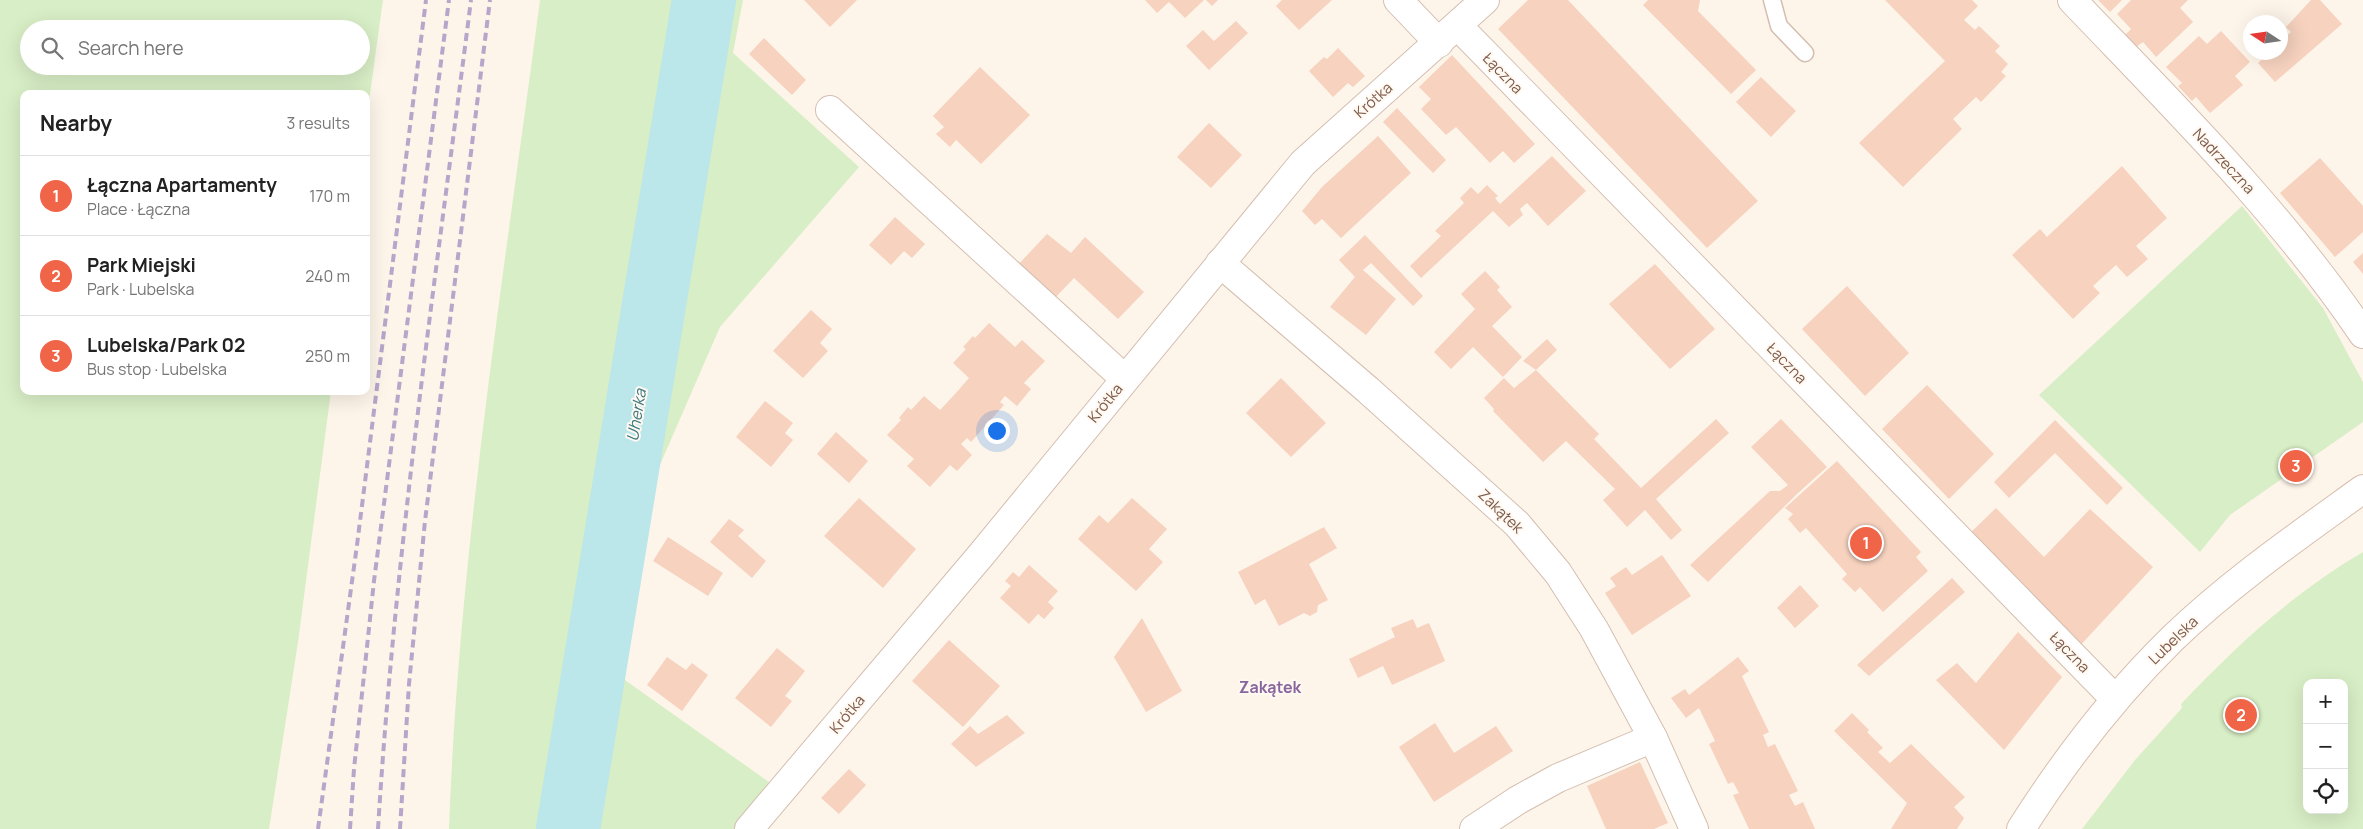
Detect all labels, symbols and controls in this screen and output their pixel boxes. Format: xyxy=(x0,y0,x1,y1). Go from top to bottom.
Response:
north arrow xyxy=(2243,15,2288,60)
search box xyxy=(20,20,370,75)
icon: search xyxy=(38,34,66,62)
text: Search here xyxy=(78,35,184,61)
street label: Łączna xyxy=(1478,48,1528,98)
street label: Krótka xyxy=(1349,77,1397,123)
text: Nearby xyxy=(40,109,112,137)
text: 3 results xyxy=(287,112,350,134)
street label: Nadrzeczna xyxy=(2188,124,2260,198)
text: Łączna Apartamenty xyxy=(87,172,277,198)
text: 1 xyxy=(52,185,60,207)
text: 170 m xyxy=(309,185,350,207)
text: Place · Łączna xyxy=(87,198,190,220)
text: Park Miejski xyxy=(87,252,196,278)
text: 2 xyxy=(51,265,61,287)
text: 240 m xyxy=(305,265,350,287)
text: Park · Lubelska xyxy=(87,278,194,300)
text: Lubelska/Park 02 xyxy=(87,332,245,358)
street label: Łączna xyxy=(1762,338,1812,388)
text: 3 xyxy=(51,345,61,367)
text: 250 m xyxy=(305,345,350,367)
text: Bus stop · Lubelska xyxy=(87,358,227,380)
street label: Krótka xyxy=(1083,379,1127,427)
water label: Uherka xyxy=(621,386,651,443)
your location xyxy=(984,418,1010,444)
pin: 3 xyxy=(2280,447,2312,485)
street label: Zakątek xyxy=(1474,484,1529,538)
pin: 1 xyxy=(1850,524,1882,562)
street label: Lubelska xyxy=(2144,611,2202,669)
street label: Łączna xyxy=(2045,627,2095,677)
district label: Zakątek xyxy=(1239,676,1302,698)
map controls xyxy=(2303,679,2348,814)
button: + xyxy=(2303,679,2348,724)
street label: Krótka xyxy=(825,690,869,738)
pin: 2 xyxy=(2225,696,2257,734)
button: − xyxy=(2303,724,2348,769)
button: locate xyxy=(2303,769,2348,814)

